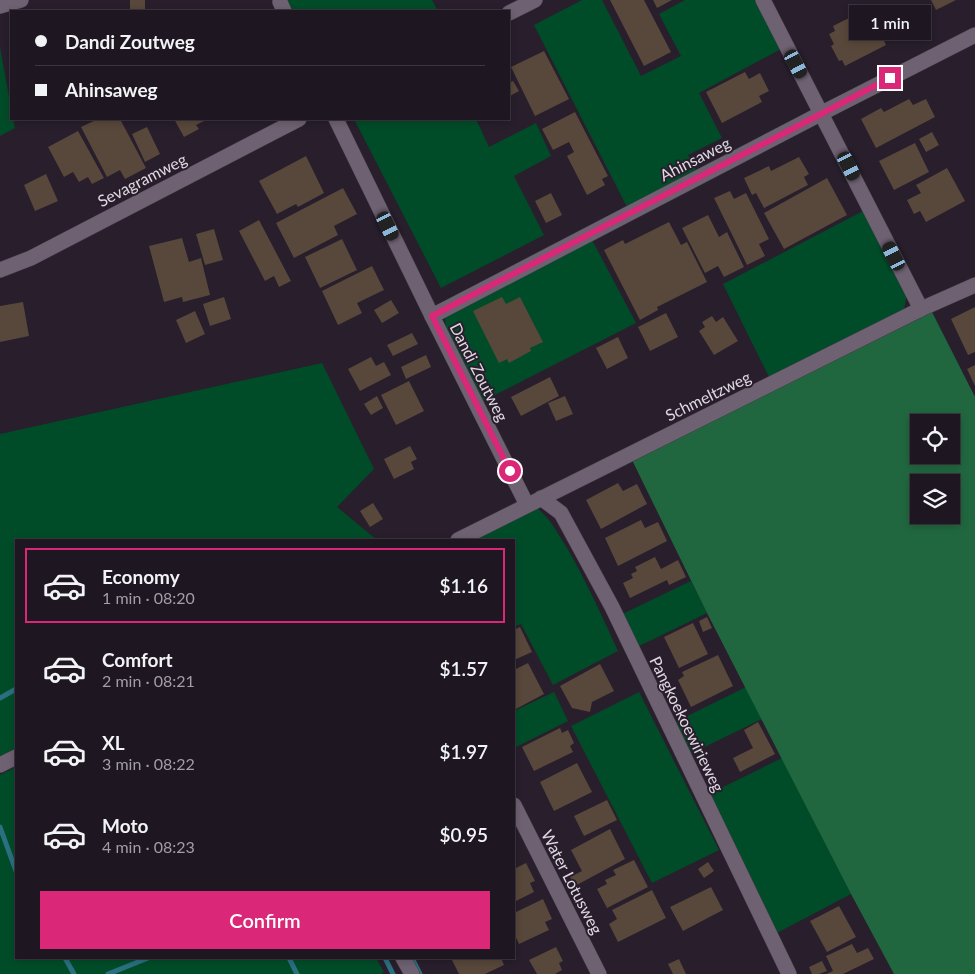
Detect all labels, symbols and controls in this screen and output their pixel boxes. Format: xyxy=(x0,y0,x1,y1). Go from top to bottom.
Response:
callout: 1 min xyxy=(849,5,931,40)
text: 1 min xyxy=(870,13,910,32)
text: Dandi Zoutweg xyxy=(65,30,195,53)
car xyxy=(782,47,809,81)
route end xyxy=(879,67,901,89)
text: Ahinsaweg xyxy=(65,78,158,101)
street label: Ahinsaweg xyxy=(656,133,733,184)
street label: Sevagramweg xyxy=(94,149,189,210)
car xyxy=(835,149,862,183)
car xyxy=(374,209,401,243)
car xyxy=(880,239,907,273)
street label: Dandi Zoutweg xyxy=(446,319,512,424)
street label: Schmeltzweg xyxy=(662,367,754,424)
map controls xyxy=(910,414,960,524)
button: locate xyxy=(910,414,960,464)
route start xyxy=(499,460,521,482)
button: layers xyxy=(910,474,960,524)
icon: car xyxy=(42,563,87,608)
text: Economy xyxy=(102,565,180,588)
text: $1.16 xyxy=(439,574,488,597)
text: 1 min · 08:20 xyxy=(102,588,195,607)
icon: car xyxy=(42,646,87,691)
text: Comfort xyxy=(102,648,173,671)
street label: Pangkoekoewirieweg xyxy=(646,653,729,795)
text: $1.57 xyxy=(439,657,488,680)
text: 2 min · 08:21 xyxy=(102,671,195,690)
icon: car xyxy=(42,729,87,774)
text: XL xyxy=(102,731,125,754)
text: $1.97 xyxy=(439,740,488,763)
text: 3 min · 08:22 xyxy=(102,754,195,773)
icon: car xyxy=(42,812,87,857)
text: Moto xyxy=(102,814,148,837)
text: $0.95 xyxy=(439,823,488,846)
street label: Water Lotusweg xyxy=(538,826,607,937)
text: 4 min · 08:23 xyxy=(102,837,195,856)
button: Confirm xyxy=(40,891,490,949)

